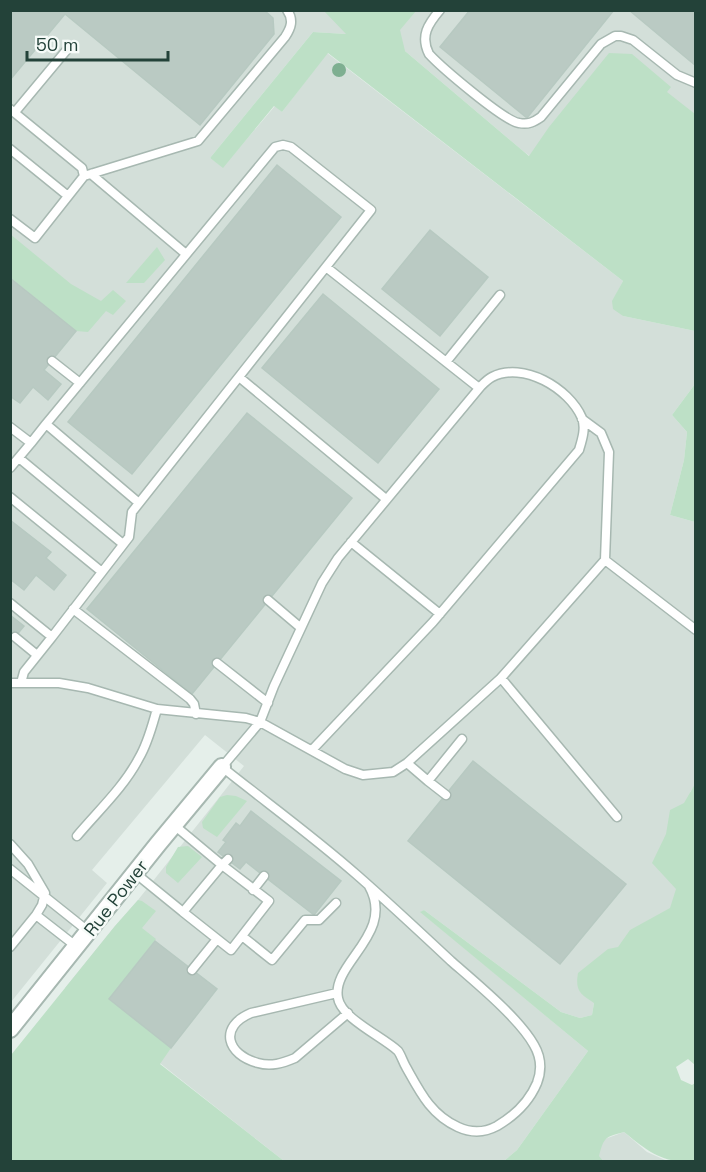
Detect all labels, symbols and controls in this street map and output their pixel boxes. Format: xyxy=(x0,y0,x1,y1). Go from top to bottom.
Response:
scale bar xyxy=(27,24,168,62)
text: 50 m xyxy=(36,33,78,56)
street label: Rue Power xyxy=(79,855,153,941)

